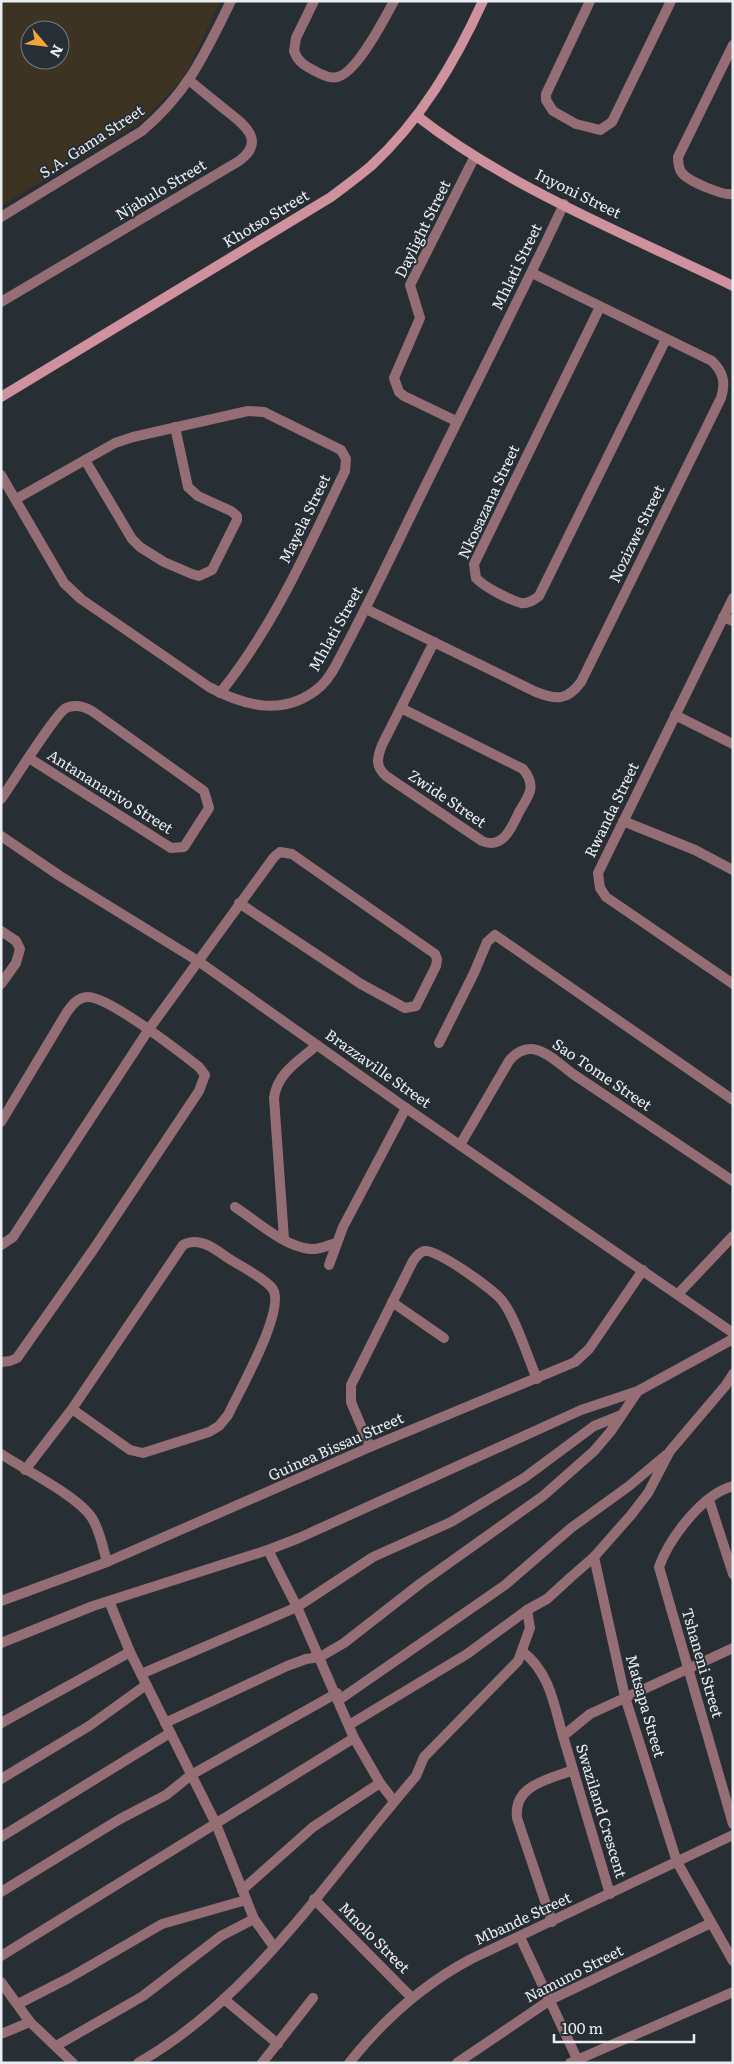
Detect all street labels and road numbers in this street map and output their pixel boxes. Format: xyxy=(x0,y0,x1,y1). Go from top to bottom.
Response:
street label: S.A. Gama Street xyxy=(34,98,148,183)
street label: Njabulo Street xyxy=(110,152,210,225)
street label: Inyoni Street xyxy=(532,162,625,223)
street label: Daylight Street xyxy=(388,175,455,281)
street label: Khotso Street xyxy=(218,183,313,253)
street label: Mhlati Street xyxy=(485,219,547,314)
street label: Nkosazana Street xyxy=(451,440,524,562)
street label: Mayela Street xyxy=(272,470,335,567)
street label: Nozizwe Street xyxy=(602,480,669,586)
street label: Mhlati Street xyxy=(302,581,368,675)
street label: Antananarivo Street xyxy=(43,743,178,839)
street label: Rwanda Street xyxy=(578,758,644,861)
street label: Zwide Street xyxy=(404,763,492,832)
street label: Brazzaville Street xyxy=(321,1023,436,1113)
street label: Sao Tome Street xyxy=(549,1032,657,1116)
street label: Guinea Bissau Street xyxy=(264,1405,407,1486)
street label: Tshaneni Street xyxy=(677,1605,730,1720)
street label: Matsapa Street xyxy=(621,1651,672,1760)
street label: Swaziland Crescent xyxy=(571,1741,634,1881)
street label: Mbande Street xyxy=(470,1885,575,1950)
street label: Mnolo Street xyxy=(334,1896,416,1978)
street label: Namuno Street xyxy=(520,1938,627,2007)

